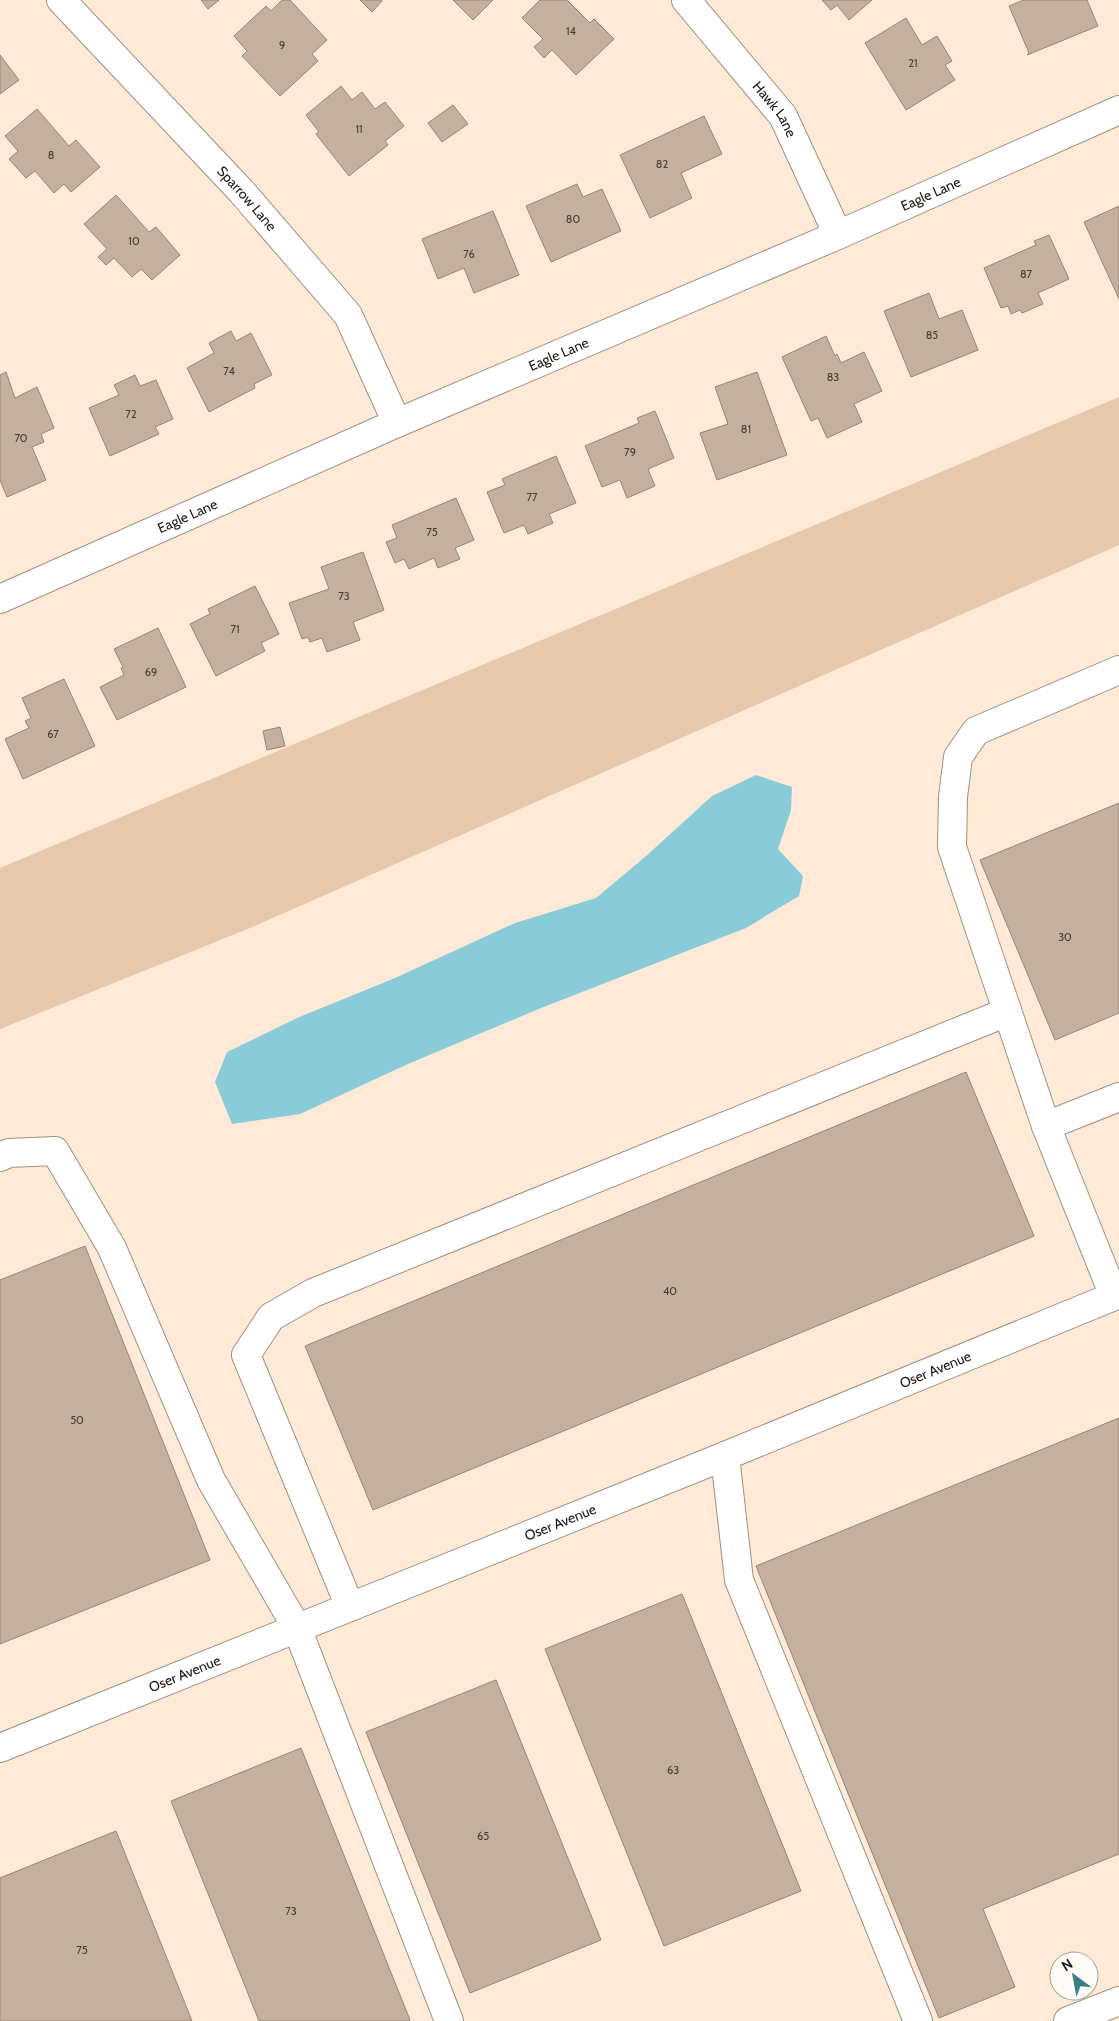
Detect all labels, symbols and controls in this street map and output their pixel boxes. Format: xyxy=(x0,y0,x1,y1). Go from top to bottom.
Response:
house number: 14 xyxy=(566,24,577,38)
house number: 9 xyxy=(279,38,285,52)
house number: 21 xyxy=(908,56,918,70)
street label: Hawk Lane xyxy=(749,78,800,140)
house number: 11 xyxy=(355,122,363,136)
house number: 8 xyxy=(48,148,54,162)
house number: 82 xyxy=(656,157,668,171)
street label: Sparrow Lane xyxy=(213,162,281,235)
street label: Eagle Lane xyxy=(898,173,963,215)
house number: 80 xyxy=(566,212,580,226)
house number: 10 xyxy=(128,234,140,248)
house number: 76 xyxy=(463,247,475,261)
house number: 87 xyxy=(1020,267,1033,281)
house number: 85 xyxy=(926,328,938,342)
street label: Eagle Lane xyxy=(526,333,592,375)
house number: 74 xyxy=(223,364,235,378)
house number: 83 xyxy=(827,370,839,384)
house number: 72 xyxy=(125,407,137,421)
house number: 81 xyxy=(741,422,751,436)
house number: 70 xyxy=(14,431,28,445)
house number: 79 xyxy=(624,445,636,459)
house number: 77 xyxy=(526,490,538,504)
street label: Eagle Lane xyxy=(155,495,220,537)
house number: 75 xyxy=(426,525,438,539)
house number: 73 xyxy=(338,589,350,603)
house number: 71 xyxy=(230,622,240,636)
house number: 69 xyxy=(145,665,157,679)
house number: 67 xyxy=(47,727,59,741)
house number: 30 xyxy=(1058,930,1072,944)
house number: 40 xyxy=(663,1284,677,1298)
street label: Oser Avenue xyxy=(897,1347,974,1392)
house number: 50 xyxy=(70,1413,84,1427)
street label: Oser Avenue xyxy=(522,1500,599,1545)
street label: Oser Avenue xyxy=(146,1651,223,1696)
house number: 63 xyxy=(667,1763,679,1777)
house number: 65 xyxy=(477,1829,489,1843)
house number: 73 xyxy=(285,1904,297,1918)
house number: 75 xyxy=(76,1943,88,1957)
north arrow xyxy=(1049,1951,1099,2001)
text: N xyxy=(1058,1955,1076,1975)

